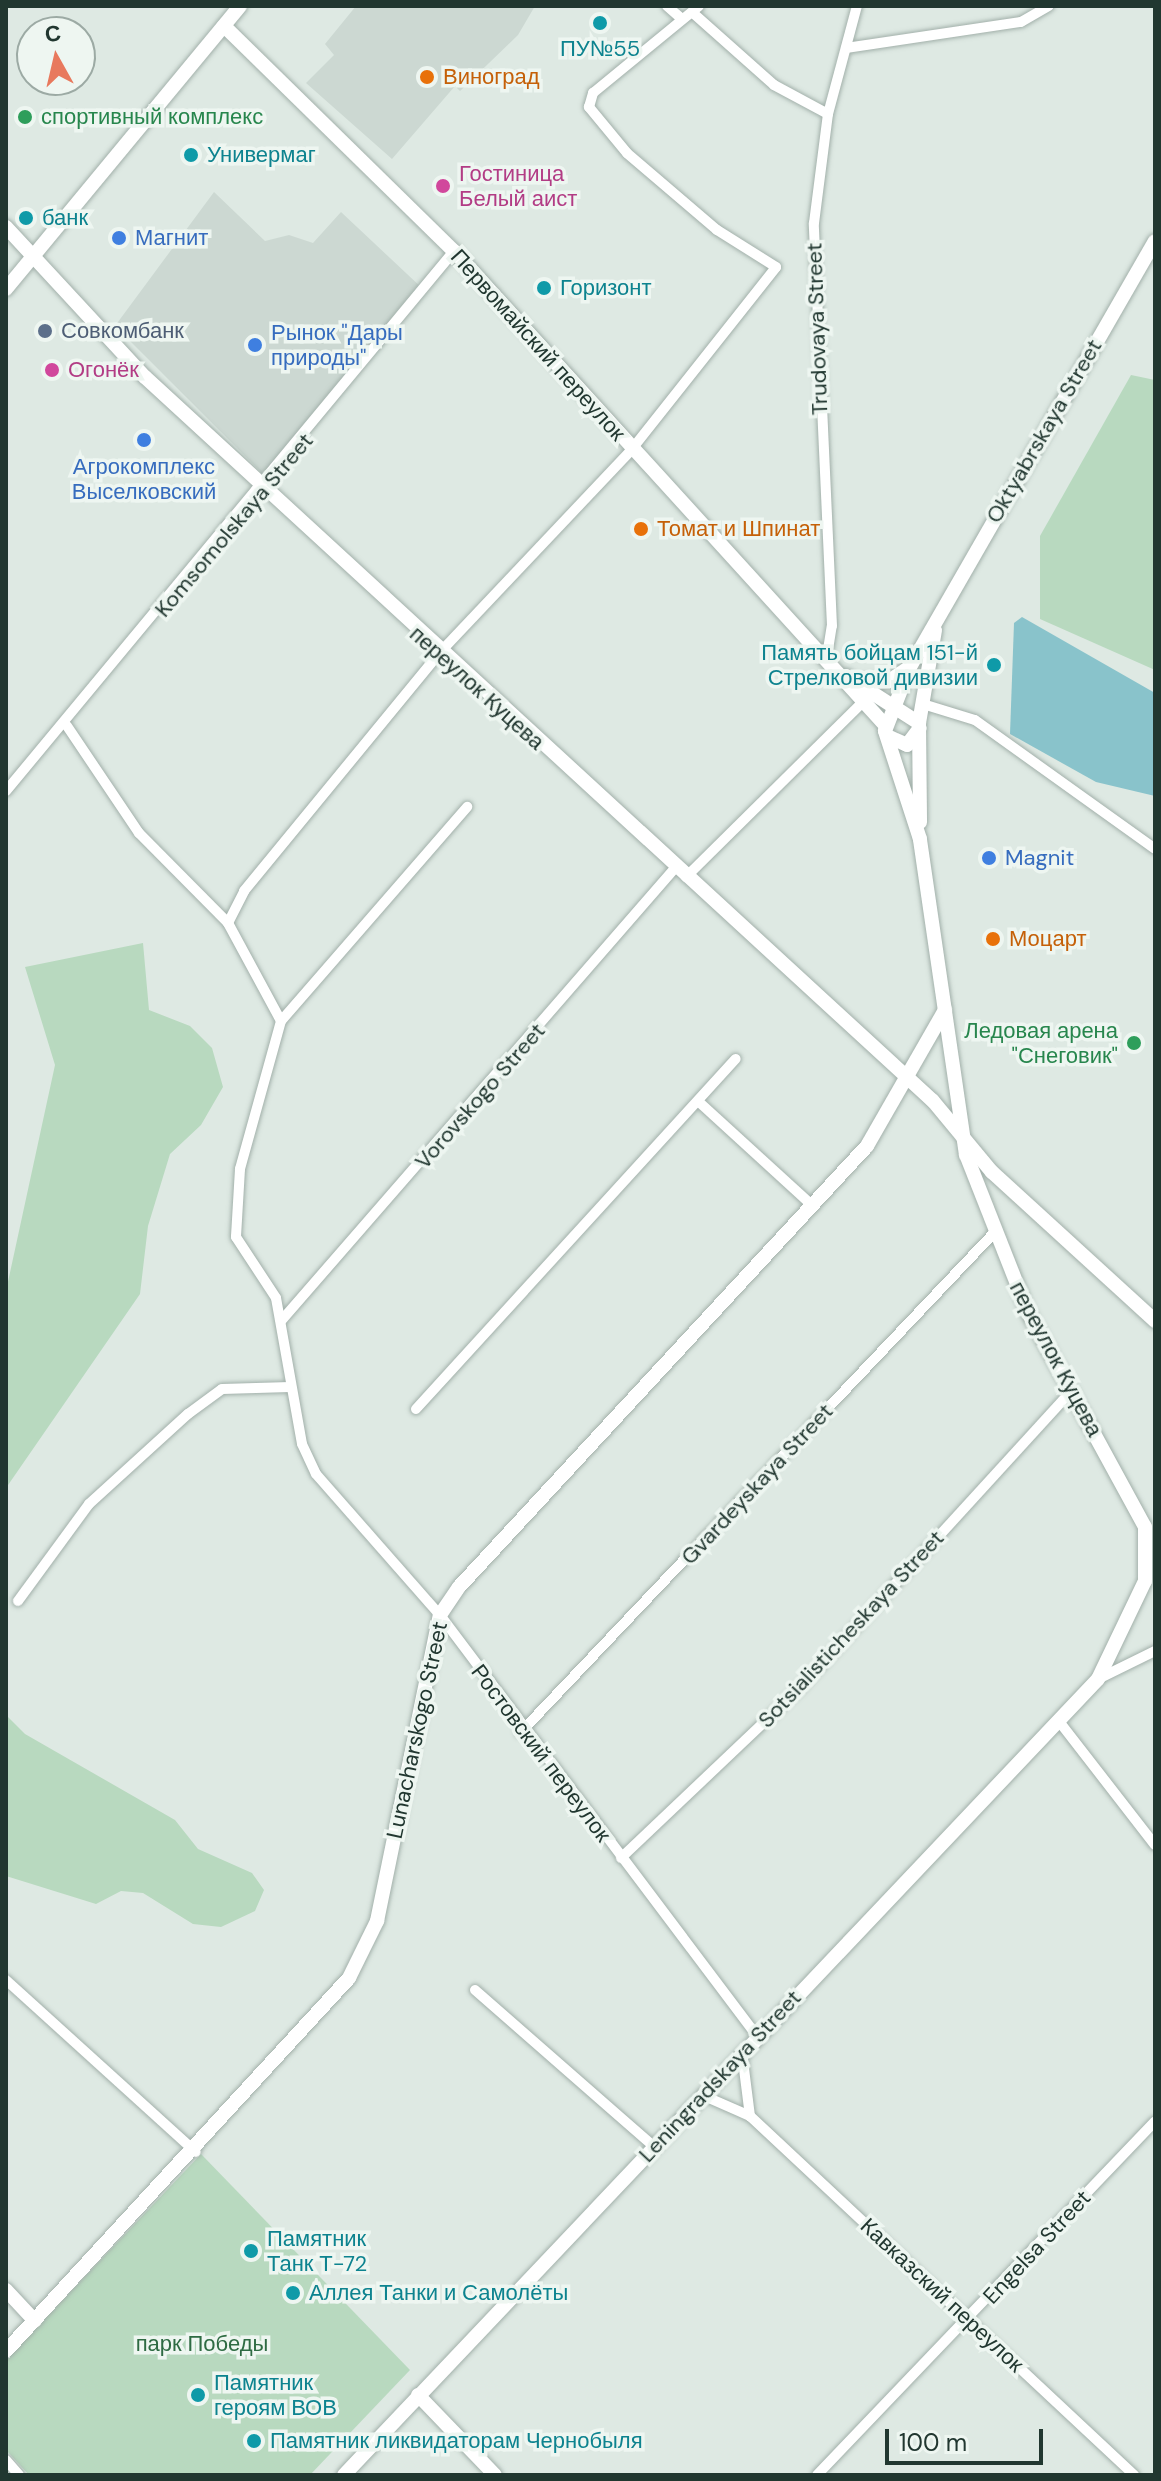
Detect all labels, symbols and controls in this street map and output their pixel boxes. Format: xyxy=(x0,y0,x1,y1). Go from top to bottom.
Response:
marker: ПУ№55 xyxy=(591,14,609,32)
north arrow xyxy=(16,16,96,96)
text: С xyxy=(43,18,63,49)
place label: ПУ№55 xyxy=(560,36,640,62)
place label: Виноград xyxy=(443,64,540,90)
marker: Виноград xyxy=(418,68,436,86)
place label: спортивный комплекс xyxy=(41,104,263,130)
marker: спортивный комплекс xyxy=(16,108,34,126)
place label: Универмаг xyxy=(207,142,316,168)
marker: Универмаг xyxy=(182,146,200,164)
place label: Гостиница Белый аист xyxy=(459,160,577,212)
marker: Гостиница Белый аист xyxy=(434,177,452,195)
place label: банк xyxy=(42,205,88,231)
marker: банк xyxy=(17,209,35,227)
place label: Магнит xyxy=(135,225,208,251)
marker: Магнит xyxy=(110,229,128,247)
street label: Trudovaya Street xyxy=(801,242,833,416)
street label: Первомайский переулок xyxy=(445,244,631,446)
place label: Горизонт xyxy=(560,275,652,301)
marker: Горизонт xyxy=(535,279,553,297)
place label: Совкомбанк xyxy=(61,318,184,344)
place label: Рынок "Дары природы" xyxy=(271,319,403,370)
marker: Совкомбанк xyxy=(36,322,54,340)
street label: Oktyabrskaya Street xyxy=(981,335,1107,527)
marker: Рынок "Дары природы" xyxy=(246,336,264,354)
place label: Огонёк xyxy=(68,357,139,383)
marker: Огонёк xyxy=(43,361,61,379)
street label: Komsomolskaya Street xyxy=(149,428,319,622)
marker: Агрокомплекс Выселковский xyxy=(135,431,153,449)
place label: Агрокомплекс Выселковский xyxy=(72,453,216,504)
place label: Томат и Шпинат xyxy=(657,516,820,542)
marker: Томат и Шпинат xyxy=(632,520,650,538)
street label: переулок Куцева xyxy=(404,621,550,755)
place label: Память бойцам 151-й Стрелковой дивизии xyxy=(761,639,978,690)
marker: Память бойцам 151-й Стрелковой дивизии xyxy=(985,656,1003,674)
place label: Magnit xyxy=(1005,845,1074,871)
marker: Magnit xyxy=(980,849,998,867)
place label: Моцарт xyxy=(1009,926,1086,952)
marker: Моцарт xyxy=(984,930,1002,948)
place label: Ледовая арена "Снеговик" xyxy=(964,1017,1118,1068)
street label: Vorovskogo Street xyxy=(409,1018,551,1174)
marker: Ледовая арена "Снеговик" xyxy=(1125,1034,1143,1052)
street label: переулок Куцева xyxy=(1004,1277,1108,1441)
street label: Gvardeyskaya Street xyxy=(676,1398,838,1570)
street label: Sotsialisticheskaya Street xyxy=(753,1525,949,1733)
street label: Lunacharskogo Street xyxy=(381,1619,453,1841)
street label: Ростовский переулок xyxy=(466,1659,616,1847)
street label: Leningradskaya Street xyxy=(633,1984,807,2168)
street label: Engelsa Street xyxy=(978,2185,1096,2309)
street label: Кавказский переулок xyxy=(855,2213,1029,2377)
place label: Памятник Танк Т-72 xyxy=(267,2225,367,2276)
marker: Памятник Танк Т-72 xyxy=(242,2242,260,2260)
place label: Аллея Танки и Самолёты xyxy=(309,2280,568,2306)
marker: Аллея Танки и Самолёты xyxy=(284,2284,302,2302)
park label: парк Победы xyxy=(136,2331,268,2357)
place label: Памятник героям ВОВ xyxy=(214,2369,337,2420)
marker: Памятник героям ВОВ xyxy=(189,2386,207,2404)
scale bar xyxy=(889,2413,1047,2463)
text: 100 m xyxy=(899,2427,967,2458)
place label: Памятник ликвидаторам Чернобыля xyxy=(270,2428,643,2454)
marker: Памятник ликвидаторам Чернобыля xyxy=(245,2432,263,2450)

